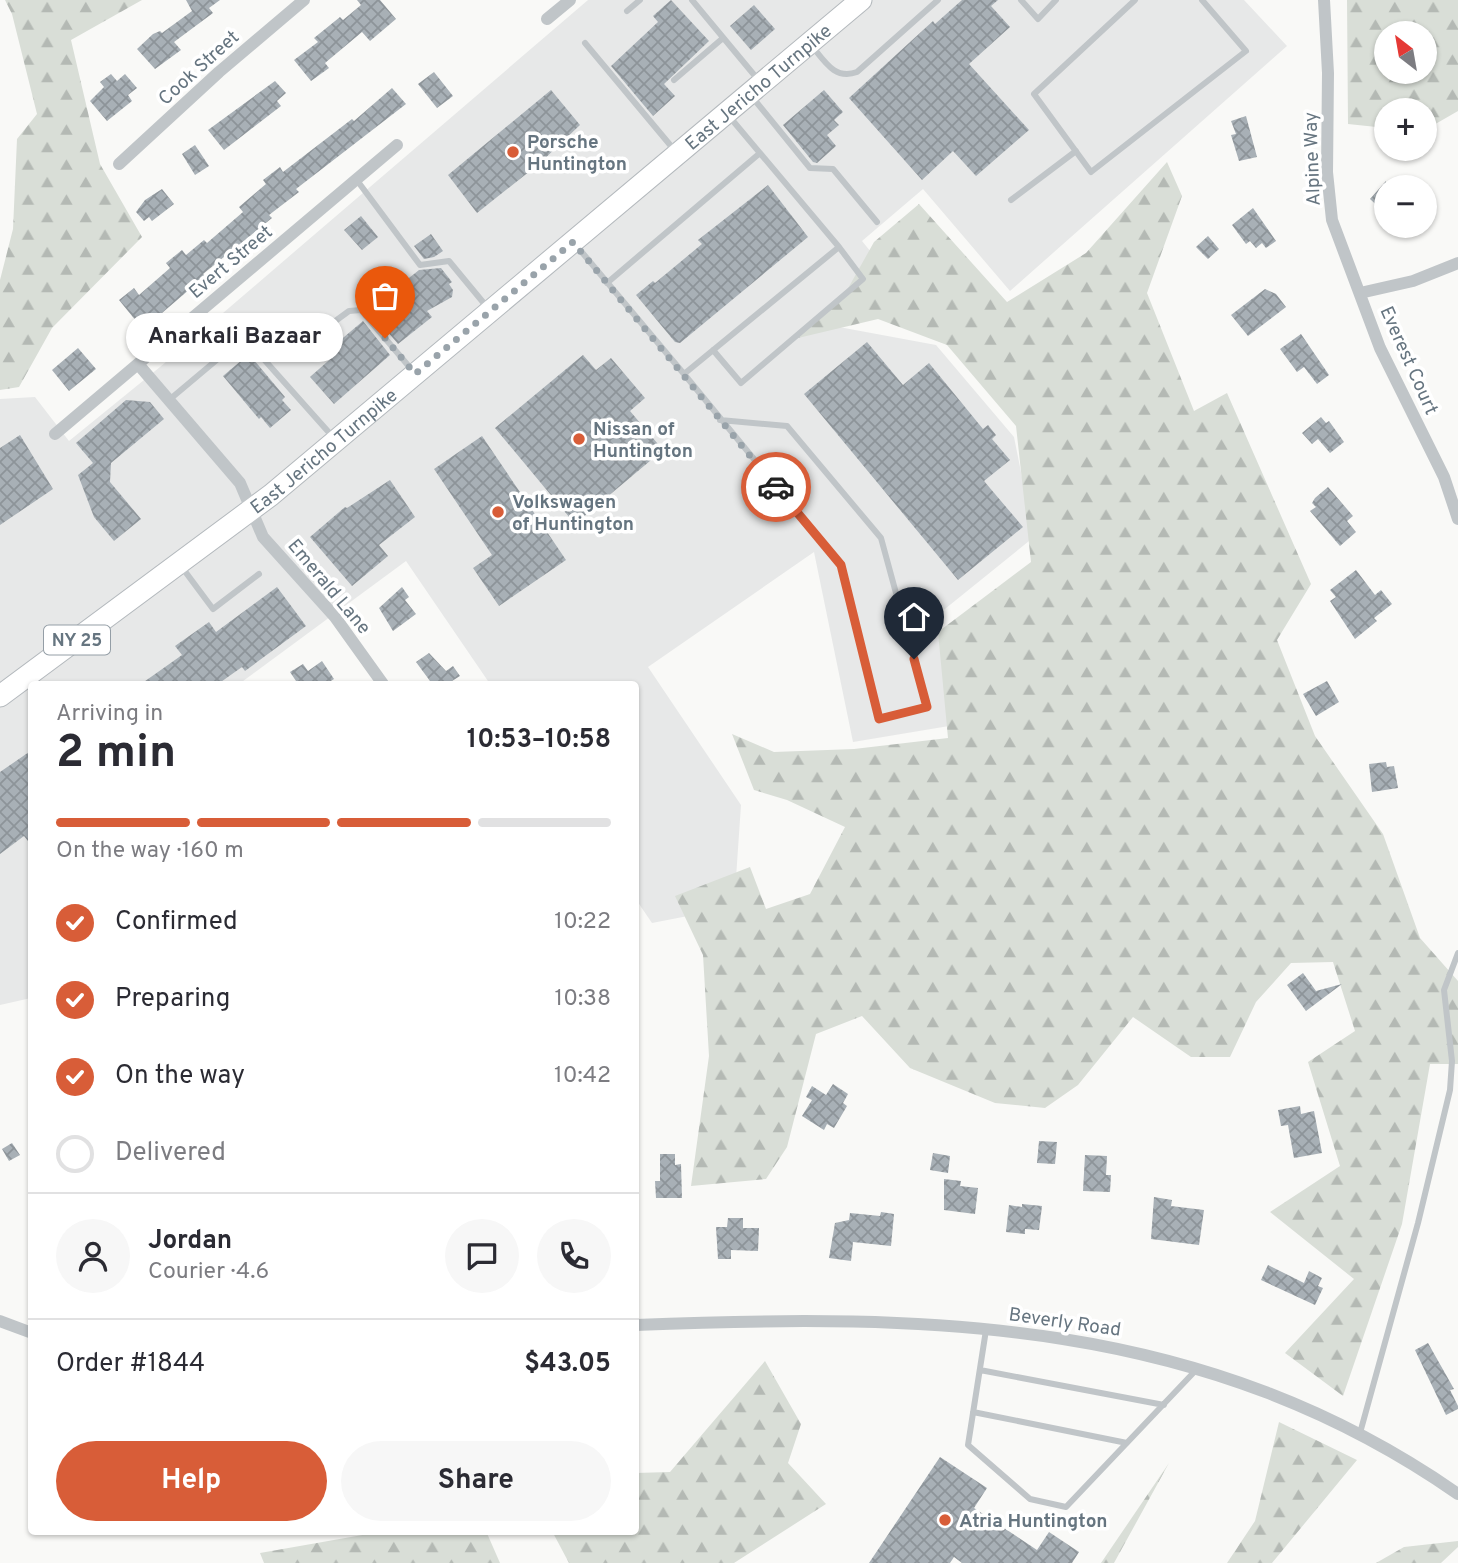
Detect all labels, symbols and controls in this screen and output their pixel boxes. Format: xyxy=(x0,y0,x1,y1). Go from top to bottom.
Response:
street label: East Jericho Turnpike xyxy=(681,20,837,156)
north arrow xyxy=(1374,21,1437,84)
map controls xyxy=(1374,21,1437,238)
street label: Cook Street xyxy=(154,26,245,111)
button: + xyxy=(1374,98,1437,161)
street label: Alpine Way xyxy=(1299,111,1327,206)
place label: Porsche Huntington xyxy=(527,131,627,177)
marker: Porsche Huntington xyxy=(505,144,521,160)
button: − xyxy=(1374,175,1437,238)
street label: Evert Street xyxy=(184,221,278,305)
pin xyxy=(355,266,415,338)
icon: bag xyxy=(366,277,404,315)
street label: Everest Court xyxy=(1374,303,1443,419)
callout: Anarkali Bazaar xyxy=(126,314,343,362)
text: Anarkali Bazaar xyxy=(148,323,321,352)
street label: East Jericho Turnpike xyxy=(246,384,403,520)
place label: Nissan of Huntington xyxy=(593,418,693,464)
marker: Nissan of Huntington xyxy=(571,431,587,447)
courier xyxy=(741,452,811,522)
icon: car xyxy=(757,468,795,506)
place label: Volkswagen of Huntington xyxy=(512,491,634,537)
marker: Volkswagen of Huntington xyxy=(490,504,506,520)
street label: Emerald Lane xyxy=(282,535,375,640)
pin xyxy=(884,587,944,659)
icon: home xyxy=(895,598,933,636)
road number: NY 25 xyxy=(44,626,110,654)
text: Arriving in xyxy=(56,700,163,729)
text: 10:53–10:58 xyxy=(467,724,611,757)
text: 2 min xyxy=(56,725,176,784)
text: On the way · 160 m xyxy=(56,837,244,866)
icon: check xyxy=(56,904,94,942)
text: Confirmed xyxy=(115,906,238,939)
text: 10:22 xyxy=(554,908,611,937)
icon: check xyxy=(56,981,94,1019)
text: Preparing xyxy=(115,983,230,1016)
text: 10:38 xyxy=(555,985,611,1014)
icon: check xyxy=(56,1058,94,1096)
text: On the way xyxy=(115,1060,245,1093)
text: 10:42 xyxy=(554,1062,611,1091)
text: Delivered xyxy=(115,1137,226,1170)
button: person xyxy=(56,1219,130,1293)
button: chat xyxy=(445,1219,519,1293)
button: phone xyxy=(537,1219,611,1293)
text: Jordan xyxy=(148,1225,232,1258)
text: Courier · 4.6 xyxy=(148,1258,269,1287)
street label: Beverly Road xyxy=(1007,1303,1122,1343)
text: Order #1844 xyxy=(56,1348,205,1381)
text: $43.05 xyxy=(524,1348,611,1381)
button: Help xyxy=(56,1441,327,1521)
button: Share xyxy=(341,1441,611,1521)
place label: Atria Huntington xyxy=(959,1510,1107,1534)
marker: Atria Huntington xyxy=(937,1512,953,1528)

